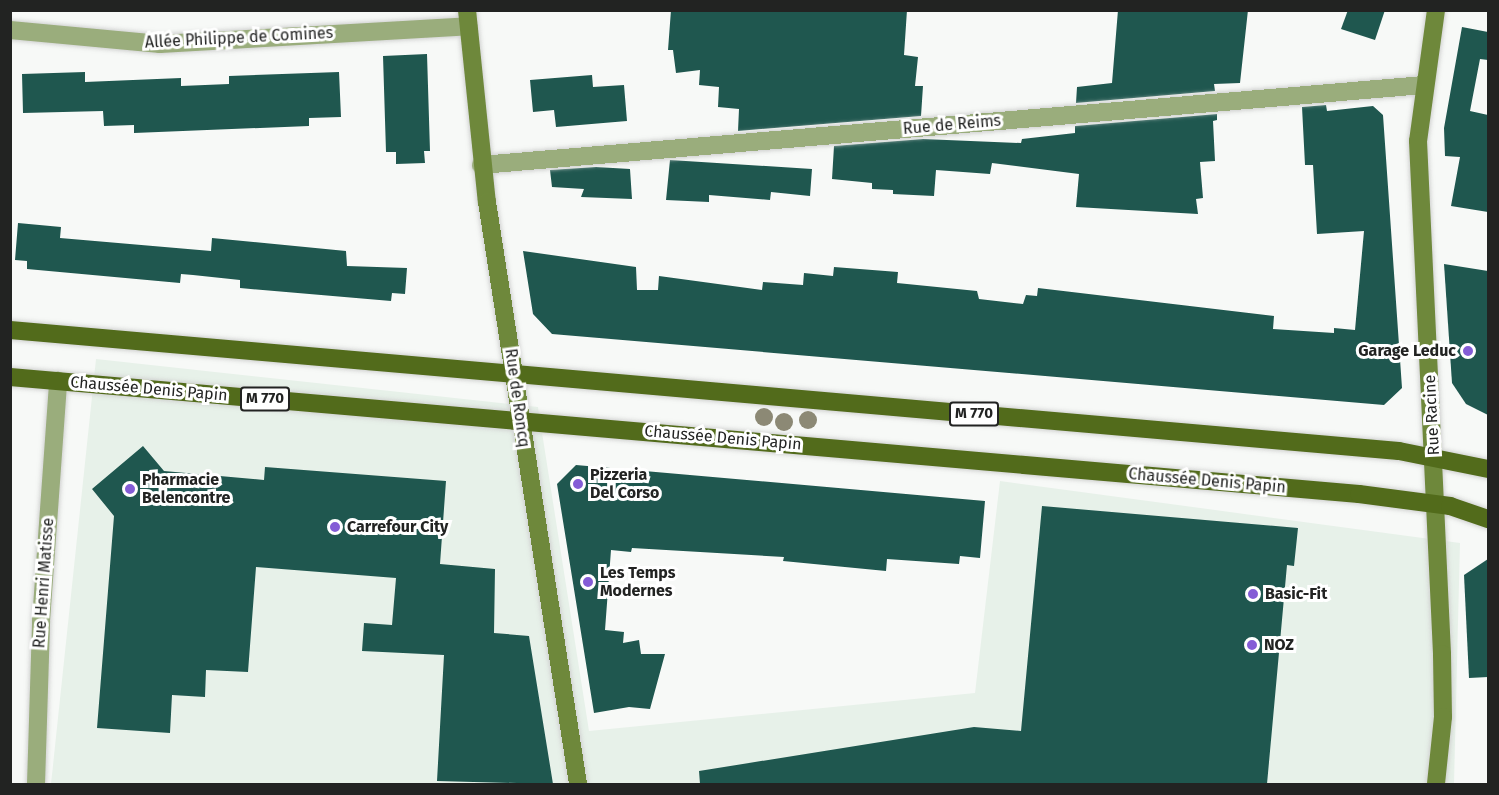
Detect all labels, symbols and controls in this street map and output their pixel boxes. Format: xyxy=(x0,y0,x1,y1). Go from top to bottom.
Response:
street label: Allée Philippe de Comines xyxy=(144,23,334,53)
street label: Rue de Reims xyxy=(902,111,1002,139)
place label: Garage Leduc xyxy=(1358,341,1456,361)
marker: Garage Leduc xyxy=(1461,344,1475,358)
street label: Rue de Roncq xyxy=(501,347,533,449)
street label: Chaussée Denis Papin xyxy=(70,373,228,405)
street label: Rue Racine xyxy=(1420,374,1444,456)
road number: M 770 xyxy=(240,387,290,411)
road number: M 770 xyxy=(948,402,1000,426)
street label: Chaussée Denis Papin xyxy=(644,422,802,454)
place label: Pizzeria Del Corso xyxy=(590,465,659,503)
street label: Chaussée Denis Papin xyxy=(1128,465,1286,497)
place label: Pharmacie Belencontre xyxy=(142,470,230,508)
marker: Pizzeria Del Corso xyxy=(571,477,585,491)
marker: Pharmacie Belencontre xyxy=(123,482,137,496)
street label: Rue Henri Matisse xyxy=(30,517,58,649)
place label: Carrefour City xyxy=(347,517,448,537)
marker: Carrefour City xyxy=(328,520,342,534)
place label: Les Temps Modernes xyxy=(600,563,676,601)
marker: Les Temps Modernes xyxy=(581,575,595,589)
place label: Basic-Fit xyxy=(1265,584,1327,604)
marker: Basic-Fit xyxy=(1246,587,1260,601)
place label: NOZ xyxy=(1264,635,1294,655)
marker: NOZ xyxy=(1245,638,1259,652)

